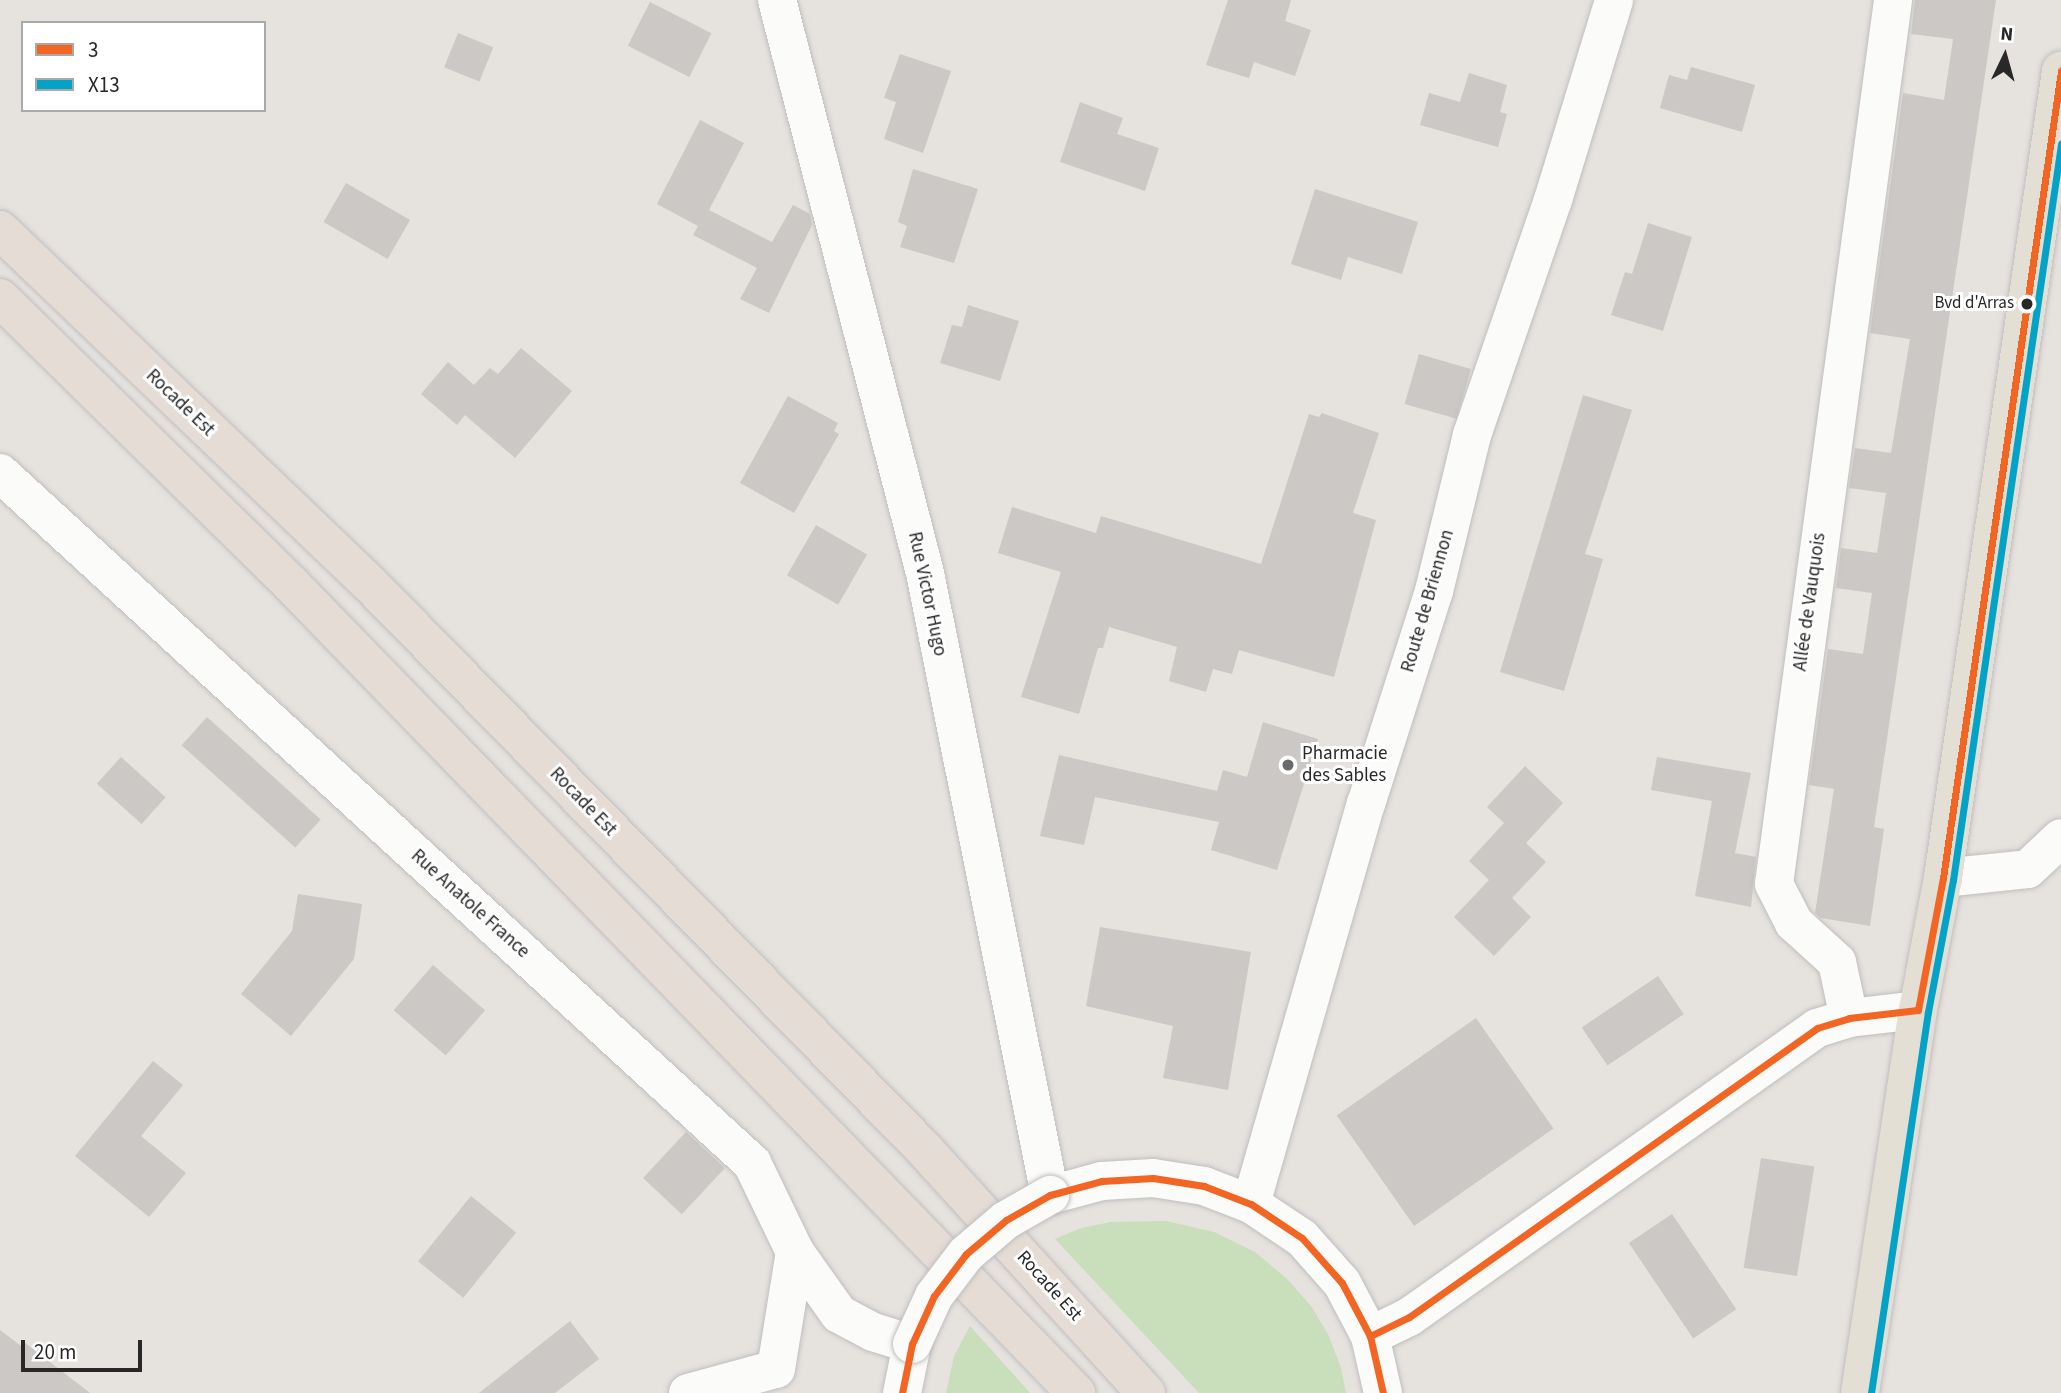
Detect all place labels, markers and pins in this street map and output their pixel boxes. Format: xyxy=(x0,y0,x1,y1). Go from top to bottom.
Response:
place label: Bvd d'Arras xyxy=(1934,294,2014,314)
marker: Bvd d'Arras xyxy=(2020,297,2034,311)
place label: Pharmacie des Sables xyxy=(1302,743,1387,787)
marker: Pharmacie des Sables xyxy=(1280,757,1296,773)

